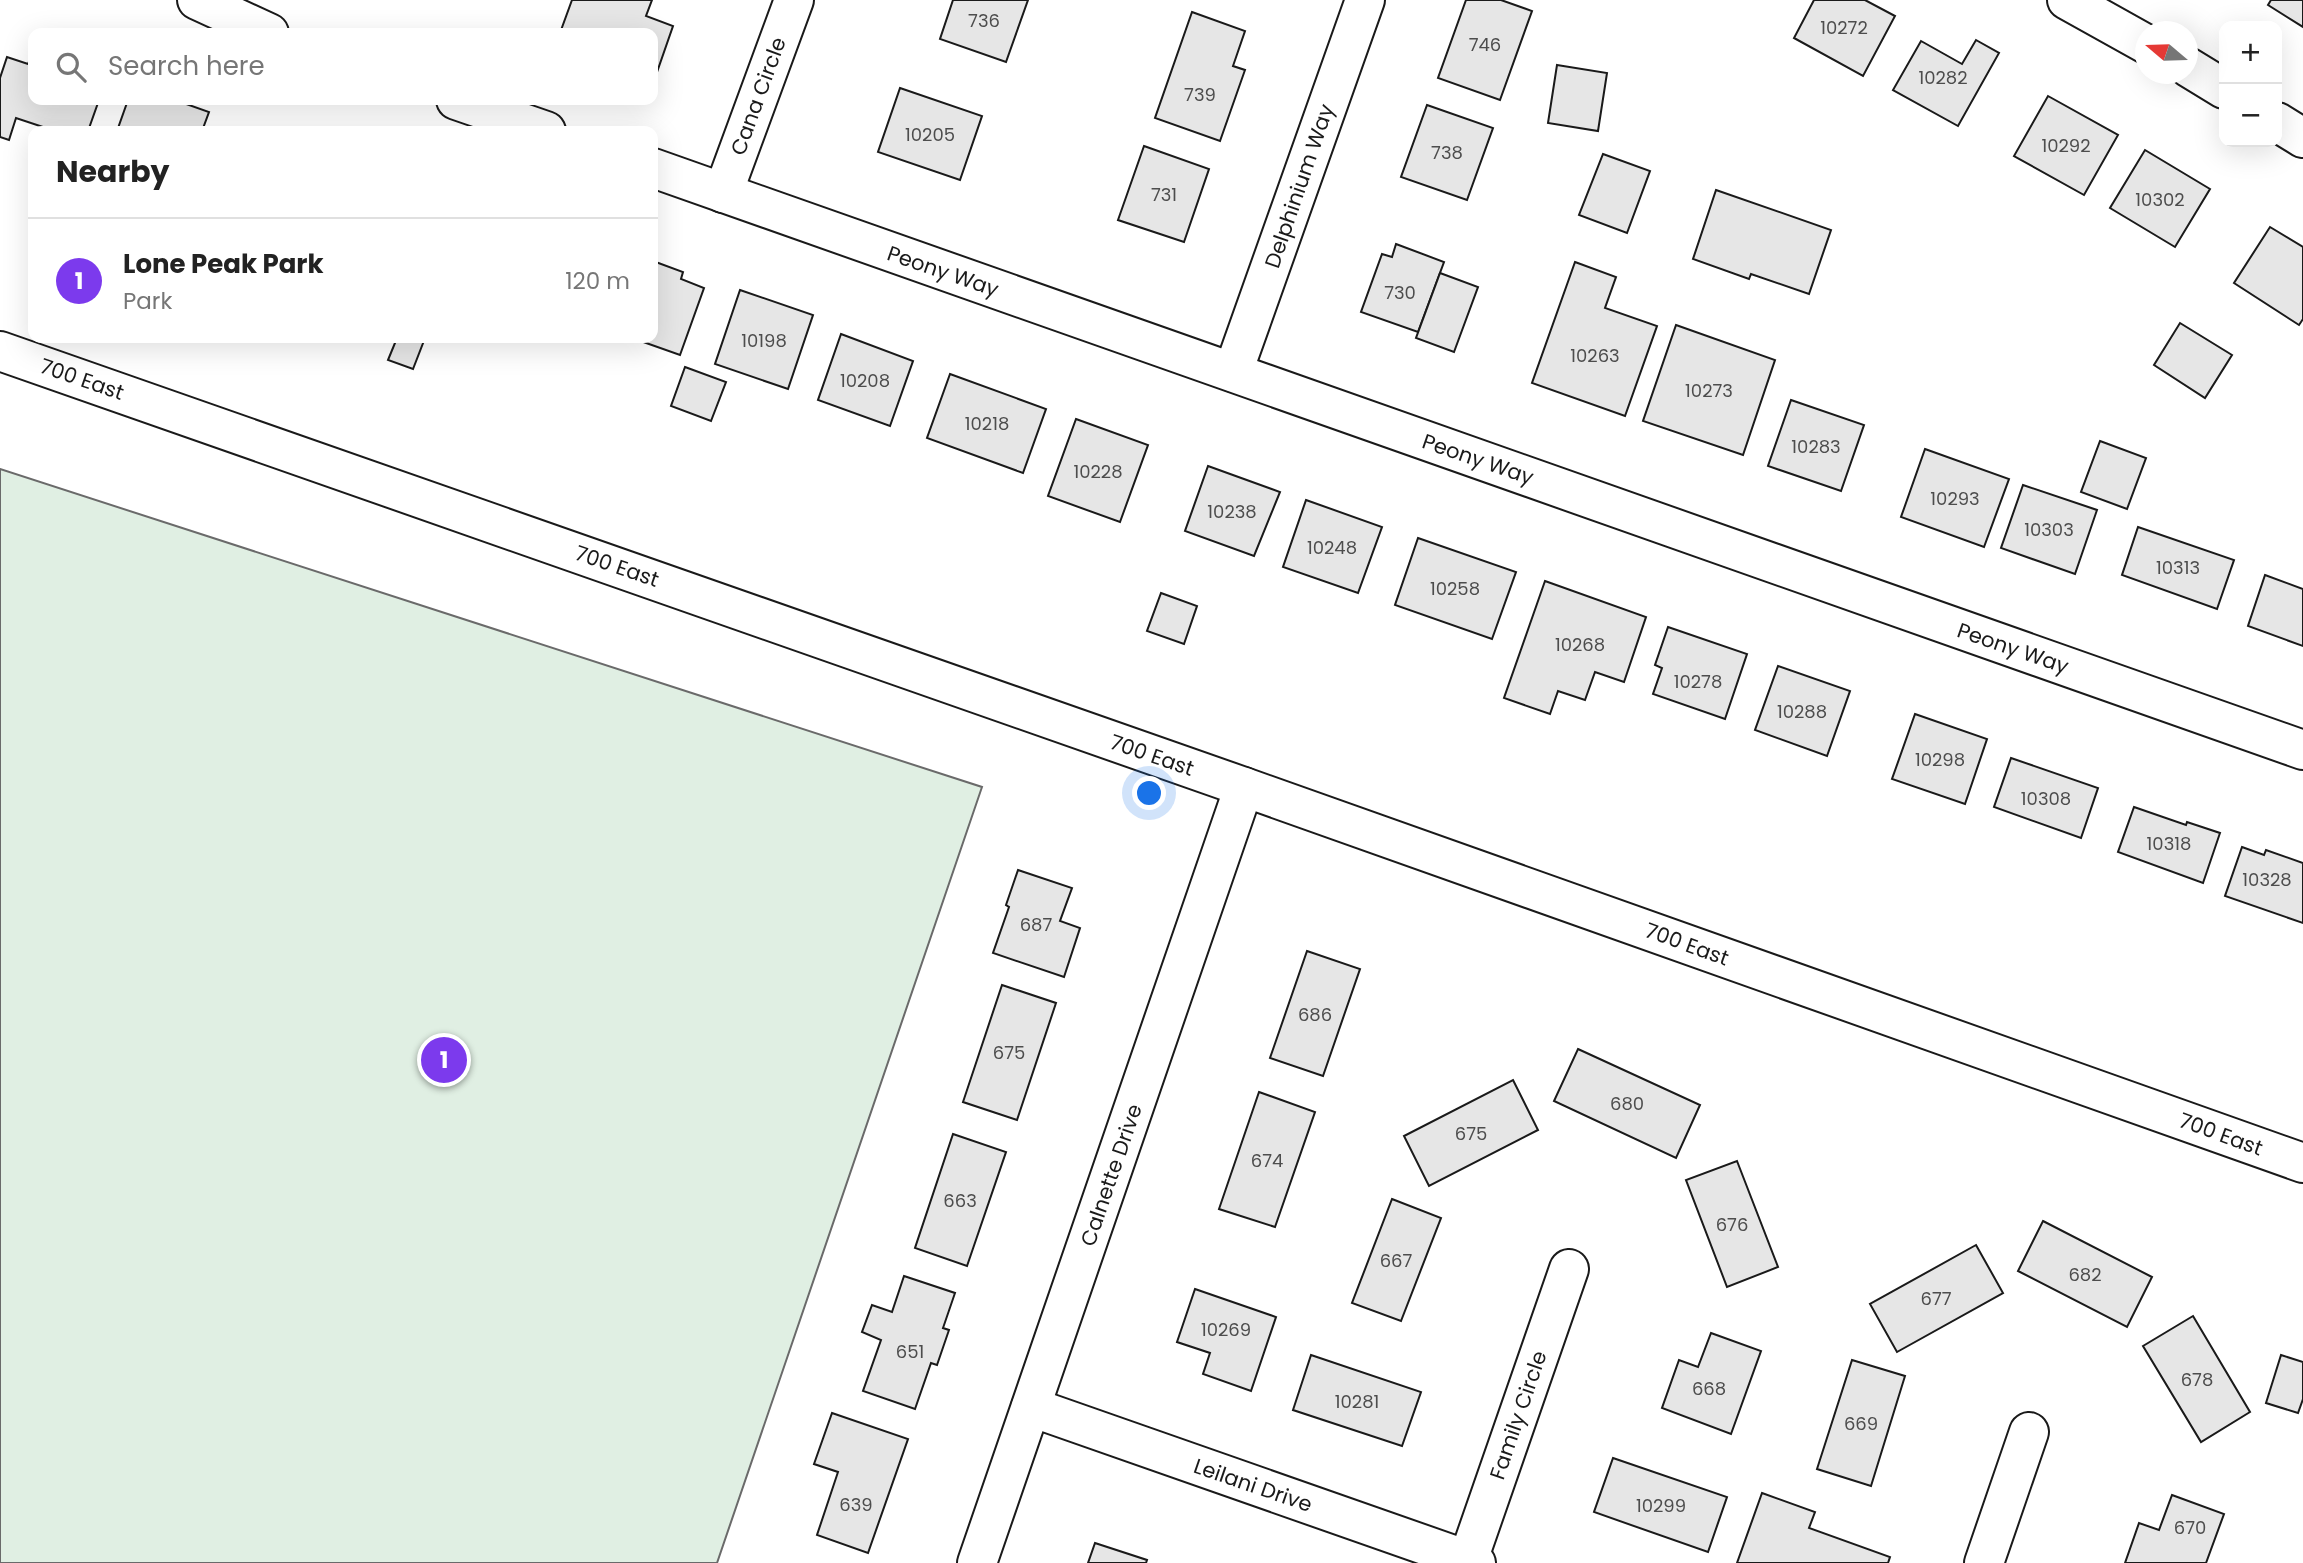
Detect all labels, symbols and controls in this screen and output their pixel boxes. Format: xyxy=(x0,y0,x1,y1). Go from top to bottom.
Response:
house number: 736 xyxy=(968,8,1000,33)
house number: 10272 xyxy=(1820,15,1868,40)
north arrow xyxy=(2135,21,2198,84)
map controls xyxy=(2219,21,2282,147)
button: + xyxy=(2219,21,2282,84)
search box xyxy=(28,28,658,105)
house number: 746 xyxy=(1469,32,1501,57)
street label: Cana Circle xyxy=(723,33,793,159)
icon: search xyxy=(52,48,90,86)
text: Search here xyxy=(108,48,265,84)
house number: 10282 xyxy=(1918,65,1968,90)
house number: 739 xyxy=(1184,82,1216,107)
button: − xyxy=(2219,84,2282,147)
street label: Delphinium Way xyxy=(1257,100,1341,272)
house number: 10205 xyxy=(905,122,955,147)
house number: 10292 xyxy=(2041,133,2091,158)
house number: 738 xyxy=(1431,140,1463,165)
text: Nearby xyxy=(56,150,170,193)
house number: 731 xyxy=(1151,182,1177,207)
house number: 10302 xyxy=(2135,187,2185,212)
street label: Peony Way xyxy=(883,238,1003,304)
text: Lone Peak Park xyxy=(123,246,324,282)
text: 1 xyxy=(75,265,83,297)
text: 120 m xyxy=(565,265,630,297)
house number: 730 xyxy=(1384,280,1416,305)
text: Park xyxy=(123,285,172,317)
house number: 10198 xyxy=(741,328,787,353)
house number: 10263 xyxy=(1570,343,1620,368)
street label: 700 East xyxy=(36,351,128,407)
house number: 10208 xyxy=(840,368,890,393)
house number: 10273 xyxy=(1685,378,1733,403)
house number: 10218 xyxy=(965,411,1009,436)
street label: Peony Way xyxy=(1418,426,1538,492)
house number: 10283 xyxy=(1791,434,1841,459)
house number: 10228 xyxy=(1073,459,1123,484)
house number: 10293 xyxy=(1930,486,1980,511)
house number: 10238 xyxy=(1207,499,1257,524)
house number: 10303 xyxy=(2024,517,2074,542)
house number: 10248 xyxy=(1307,535,1357,560)
street label: 700 East xyxy=(571,538,663,594)
house number: 10313 xyxy=(2156,555,2200,580)
house number: 10258 xyxy=(1430,576,1480,601)
street label: Peony Way xyxy=(1953,615,2073,681)
house number: 10268 xyxy=(1555,632,1605,657)
house number: 10278 xyxy=(1674,669,1722,694)
house number: 10288 xyxy=(1777,699,1827,724)
street label: 700 East xyxy=(1106,727,1198,783)
house number: 10298 xyxy=(1915,747,1965,772)
your location xyxy=(1132,776,1166,810)
house number: 10308 xyxy=(2021,786,2071,811)
house number: 10318 xyxy=(2147,831,2191,856)
house number: 10328 xyxy=(2242,867,2292,892)
house number: 687 xyxy=(1020,912,1052,937)
street label: 700 East xyxy=(1641,915,1733,973)
house number: 686 xyxy=(1298,1002,1332,1027)
pin: 1 xyxy=(421,1034,467,1086)
house number: 675 xyxy=(993,1040,1025,1065)
house number: 680 xyxy=(1610,1091,1644,1116)
street label: Calnette Drive xyxy=(1073,1100,1149,1250)
street label: 700 East xyxy=(2175,1105,2267,1163)
house number: 675 xyxy=(1455,1121,1487,1146)
house number: 674 xyxy=(1251,1148,1283,1173)
house number: 663 xyxy=(943,1188,977,1213)
house number: 676 xyxy=(1716,1212,1748,1237)
house number: 667 xyxy=(1380,1248,1413,1273)
house number: 682 xyxy=(2068,1262,2102,1287)
house number: 677 xyxy=(1920,1286,1952,1311)
house number: 10269 xyxy=(1201,1317,1251,1342)
house number: 651 xyxy=(896,1339,924,1364)
street label: Family Circle xyxy=(1482,1347,1554,1483)
house number: 678 xyxy=(2181,1367,2213,1392)
house number: 668 xyxy=(1692,1376,1726,1401)
house number: 10281 xyxy=(1335,1389,1379,1414)
house number: 669 xyxy=(1844,1411,1878,1436)
street label: Leilani Drive xyxy=(1190,1451,1316,1519)
house number: 639 xyxy=(839,1492,873,1517)
house number: 10299 xyxy=(1636,1493,1686,1518)
house number: 670 xyxy=(2174,1515,2206,1540)

